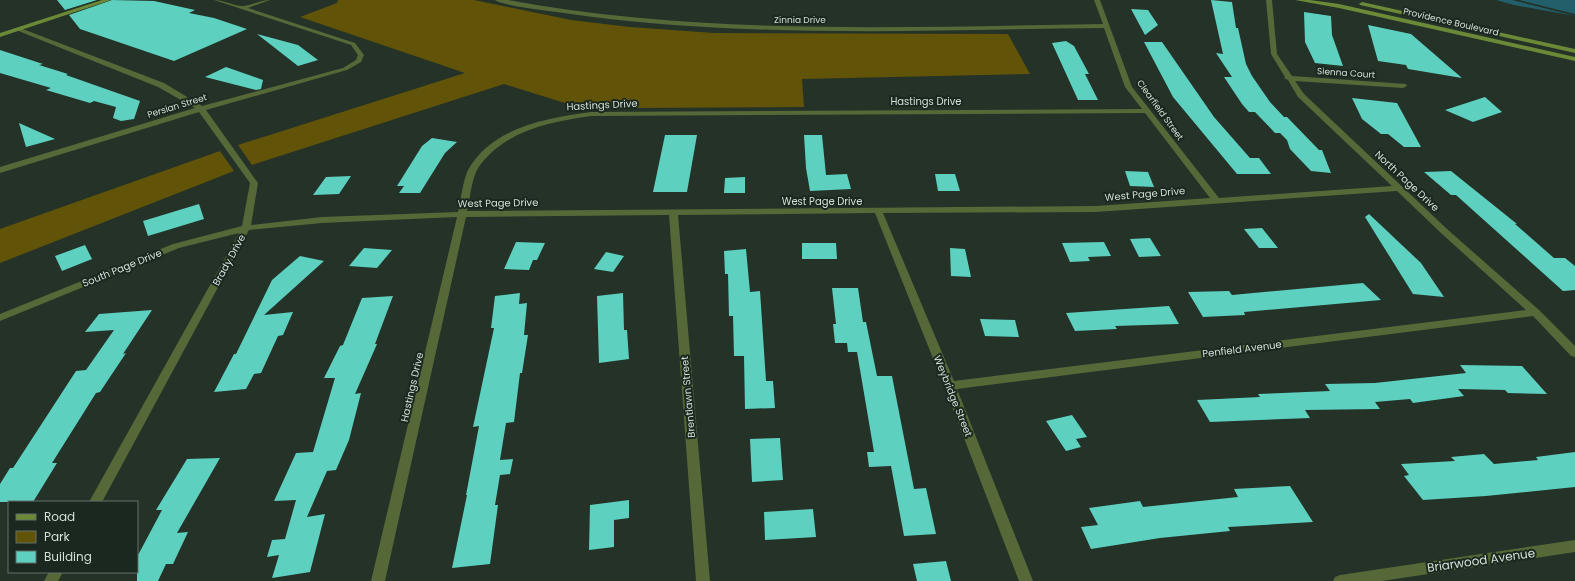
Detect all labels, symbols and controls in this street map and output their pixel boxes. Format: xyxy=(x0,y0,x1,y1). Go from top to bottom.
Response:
street label: Providence Boulevard xyxy=(1402,5,1500,39)
street label: Zinnia Drive xyxy=(774,14,826,26)
street label: Sienna Court xyxy=(1317,65,1375,81)
street label: Clearfield Street xyxy=(1134,77,1186,143)
street label: Persian Street xyxy=(146,91,208,121)
street label: Hastings Drive xyxy=(890,94,962,109)
street label: Hastings Drive xyxy=(566,96,638,114)
street label: North Page Drive xyxy=(1371,147,1443,215)
street label: West Page Drive xyxy=(1104,183,1186,205)
street label: West Page Drive xyxy=(782,194,862,209)
street label: West Page Drive xyxy=(458,195,538,211)
street label: Brady Drive xyxy=(209,232,249,288)
street label: South Page Drive xyxy=(80,245,164,291)
street label: Penfield Avenue xyxy=(1201,337,1283,361)
street label: Hastings Drive xyxy=(397,351,427,423)
street label: Weybridge Street xyxy=(930,353,976,439)
street label: Brentlawn Street xyxy=(677,355,699,438)
legend xyxy=(8,501,138,573)
text: Road xyxy=(44,508,75,525)
text: Park xyxy=(44,528,71,545)
street label: Briarwood Avenue xyxy=(1426,544,1536,576)
text: Building xyxy=(44,548,92,565)

